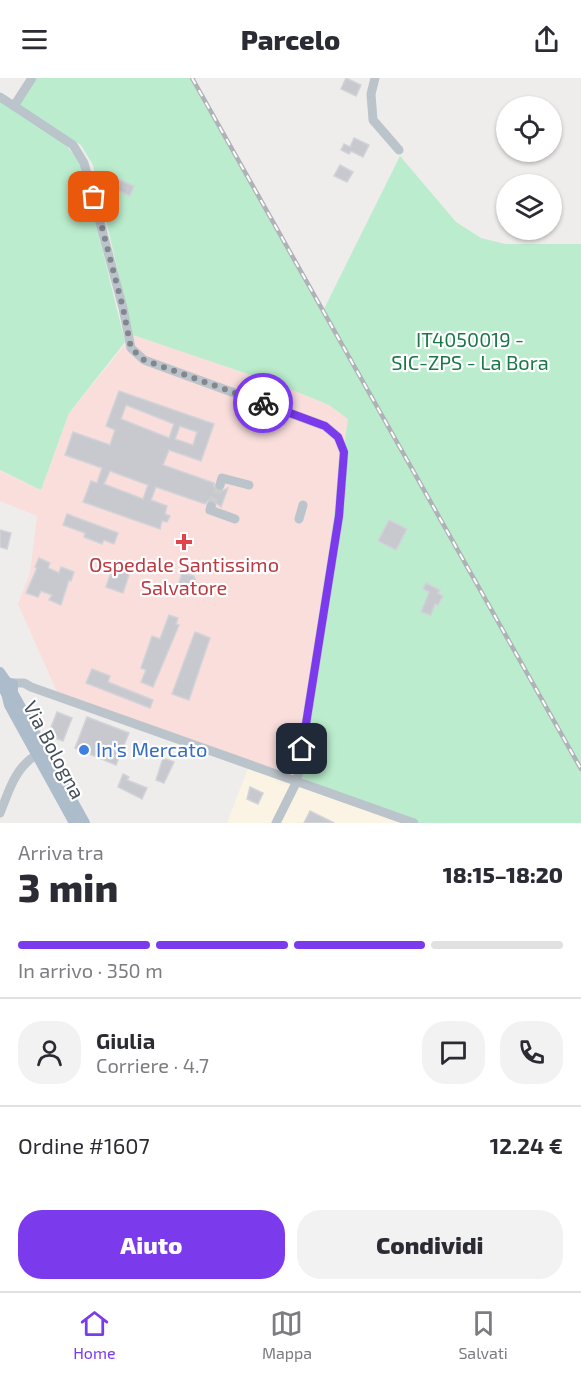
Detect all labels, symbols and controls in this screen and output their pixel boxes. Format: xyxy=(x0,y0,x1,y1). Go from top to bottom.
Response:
icon: menu xyxy=(18,23,51,56)
text: Parcelo xyxy=(241,23,340,55)
icon: share xyxy=(530,23,563,56)
map controls xyxy=(496,96,562,240)
button: locate xyxy=(496,96,562,162)
pin xyxy=(68,171,119,222)
button: layers xyxy=(496,174,562,240)
icon: bag xyxy=(77,180,110,213)
park label: IT4050019 - SIC-ZPS - La Bora xyxy=(391,327,549,374)
courier xyxy=(233,373,293,433)
icon: bike xyxy=(247,387,280,420)
marker: Ospedale Santissimo Salvatore xyxy=(175,533,193,551)
place label: Ospedale Santissimo Salvatore xyxy=(89,552,279,599)
street label: Via Bologna xyxy=(19,696,91,803)
pin xyxy=(276,723,327,774)
icon: home xyxy=(285,732,318,765)
place label: In's Mercato xyxy=(96,737,207,761)
marker: In's Mercato xyxy=(77,743,91,757)
text: Arriva tra xyxy=(18,840,104,864)
text: 18:15–18:20 xyxy=(443,861,563,887)
text: 3 min xyxy=(18,863,118,910)
text: In arrivo · 350 m xyxy=(18,958,163,982)
button: person xyxy=(18,1021,81,1084)
button: chat xyxy=(422,1021,485,1084)
button: phone xyxy=(500,1021,563,1084)
text: Giulia xyxy=(96,1027,155,1053)
text: Corriere · 4.7 xyxy=(96,1053,209,1077)
text: Ordine #1607 xyxy=(18,1132,150,1158)
text: 12.24 € xyxy=(490,1132,563,1158)
button: Aiuto xyxy=(18,1210,285,1279)
button: Condividi xyxy=(297,1210,563,1279)
tab: Home xyxy=(73,1307,116,1362)
tab: Mappa xyxy=(262,1307,312,1362)
tab: Salvati xyxy=(458,1307,508,1362)

